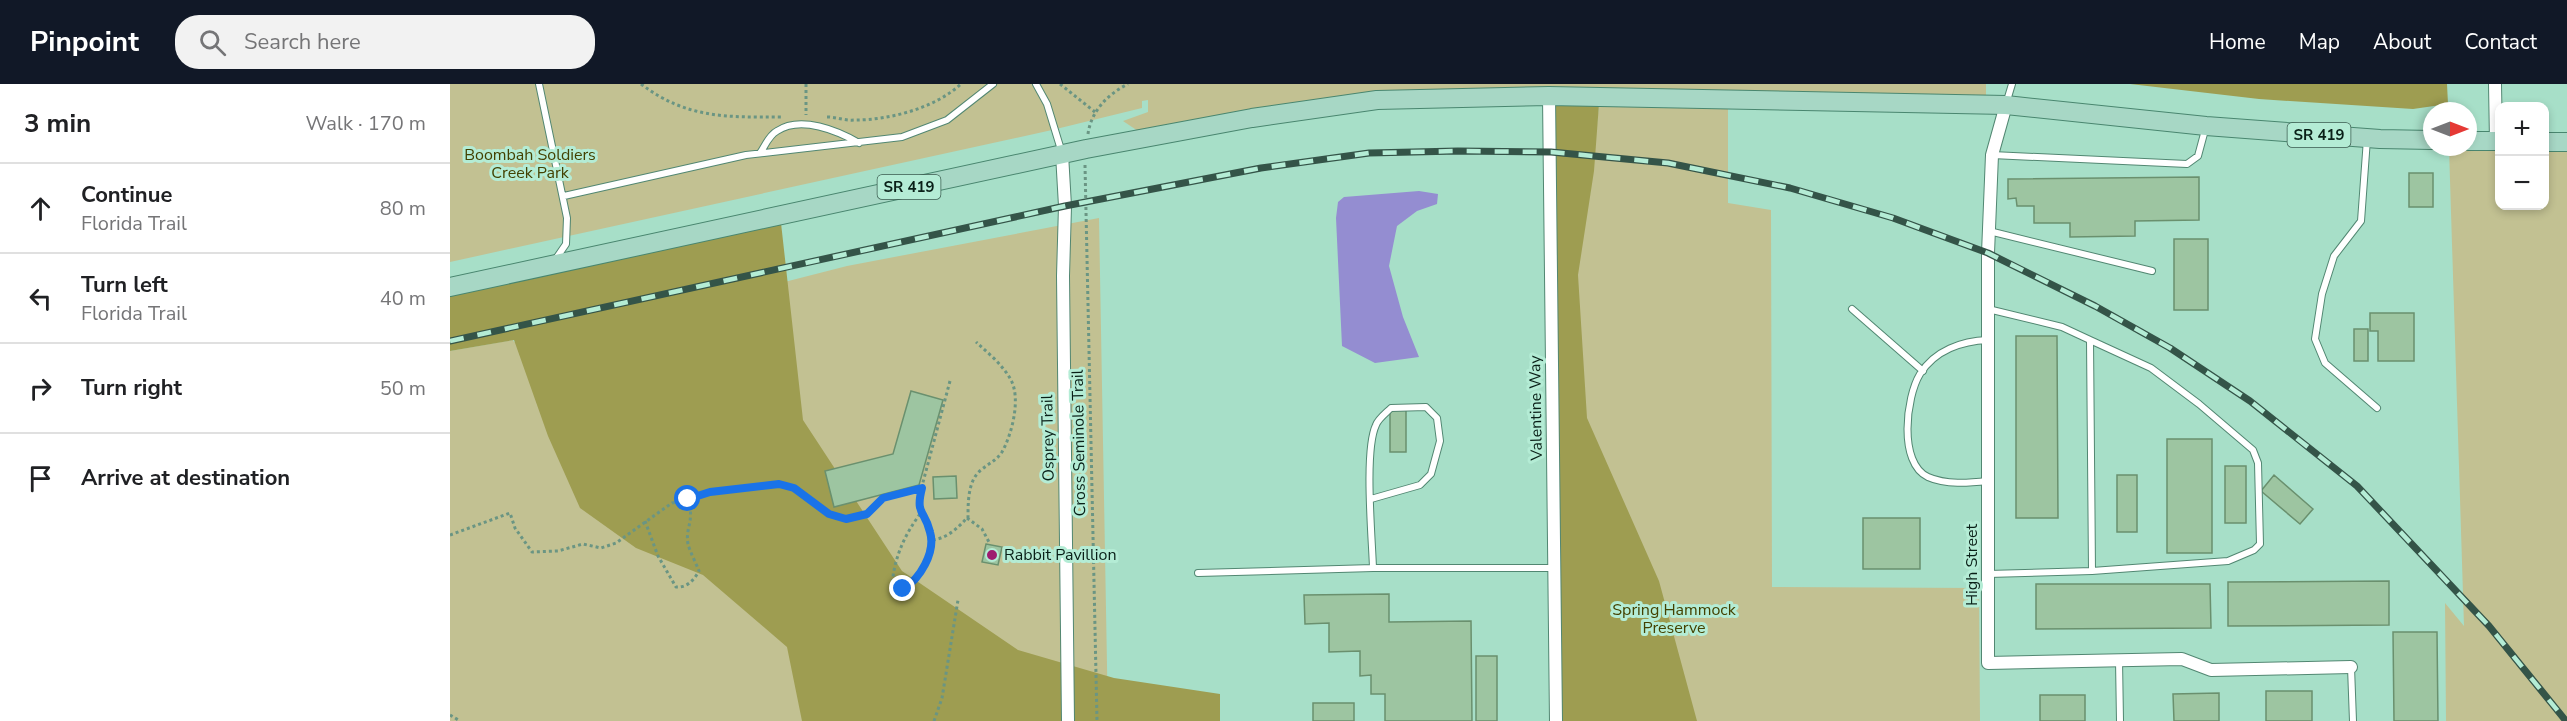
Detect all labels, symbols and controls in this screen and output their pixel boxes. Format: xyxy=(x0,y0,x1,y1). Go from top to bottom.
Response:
search box xyxy=(175,15,595,69)
text: Pinpoint xyxy=(30,23,139,61)
icon: search xyxy=(196,26,229,59)
text: Search here xyxy=(244,27,361,57)
text: Home xyxy=(2209,28,2266,56)
text: Map xyxy=(2299,28,2340,56)
text: About xyxy=(2373,28,2431,56)
text: Contact xyxy=(2464,28,2537,56)
north arrow xyxy=(2423,102,2477,156)
map controls xyxy=(2495,102,2549,210)
button: + xyxy=(2495,102,2549,156)
text: 3 min xyxy=(24,106,91,141)
text: Walk · 170 m xyxy=(306,110,426,137)
road number: SR 419 xyxy=(2288,123,2350,147)
park label: Boombah Soldiers Creek Park xyxy=(464,144,596,184)
button: − xyxy=(2495,156,2549,210)
road number: SR 419 xyxy=(878,175,940,199)
text: Continue xyxy=(81,180,172,210)
icon: ahead xyxy=(24,192,57,225)
text: 80 m xyxy=(380,195,426,222)
text: Florida Trail xyxy=(81,210,187,237)
text: Turn left xyxy=(81,270,168,300)
icon: left xyxy=(24,282,57,315)
text: 40 m xyxy=(380,285,426,312)
text: Florida Trail xyxy=(81,300,187,327)
street label: Valentine Way xyxy=(1524,354,1548,462)
street label: Cross Seminole Trail xyxy=(1067,369,1091,517)
icon: right xyxy=(24,372,57,405)
text: Turn right xyxy=(81,373,182,403)
text: 50 m xyxy=(380,375,426,402)
street label: Osprey Trail xyxy=(1036,394,1060,482)
icon: arrive xyxy=(24,462,57,495)
text: Arrive at destination xyxy=(81,463,290,493)
route start xyxy=(674,485,700,511)
street label: High Street xyxy=(1961,524,1983,606)
place label: Rabbit Pavillion xyxy=(1004,544,1117,566)
marker: Rabbit Pavillion xyxy=(985,548,999,562)
route end xyxy=(889,575,915,601)
park label: Spring Hammock Preserve xyxy=(1612,599,1737,639)

